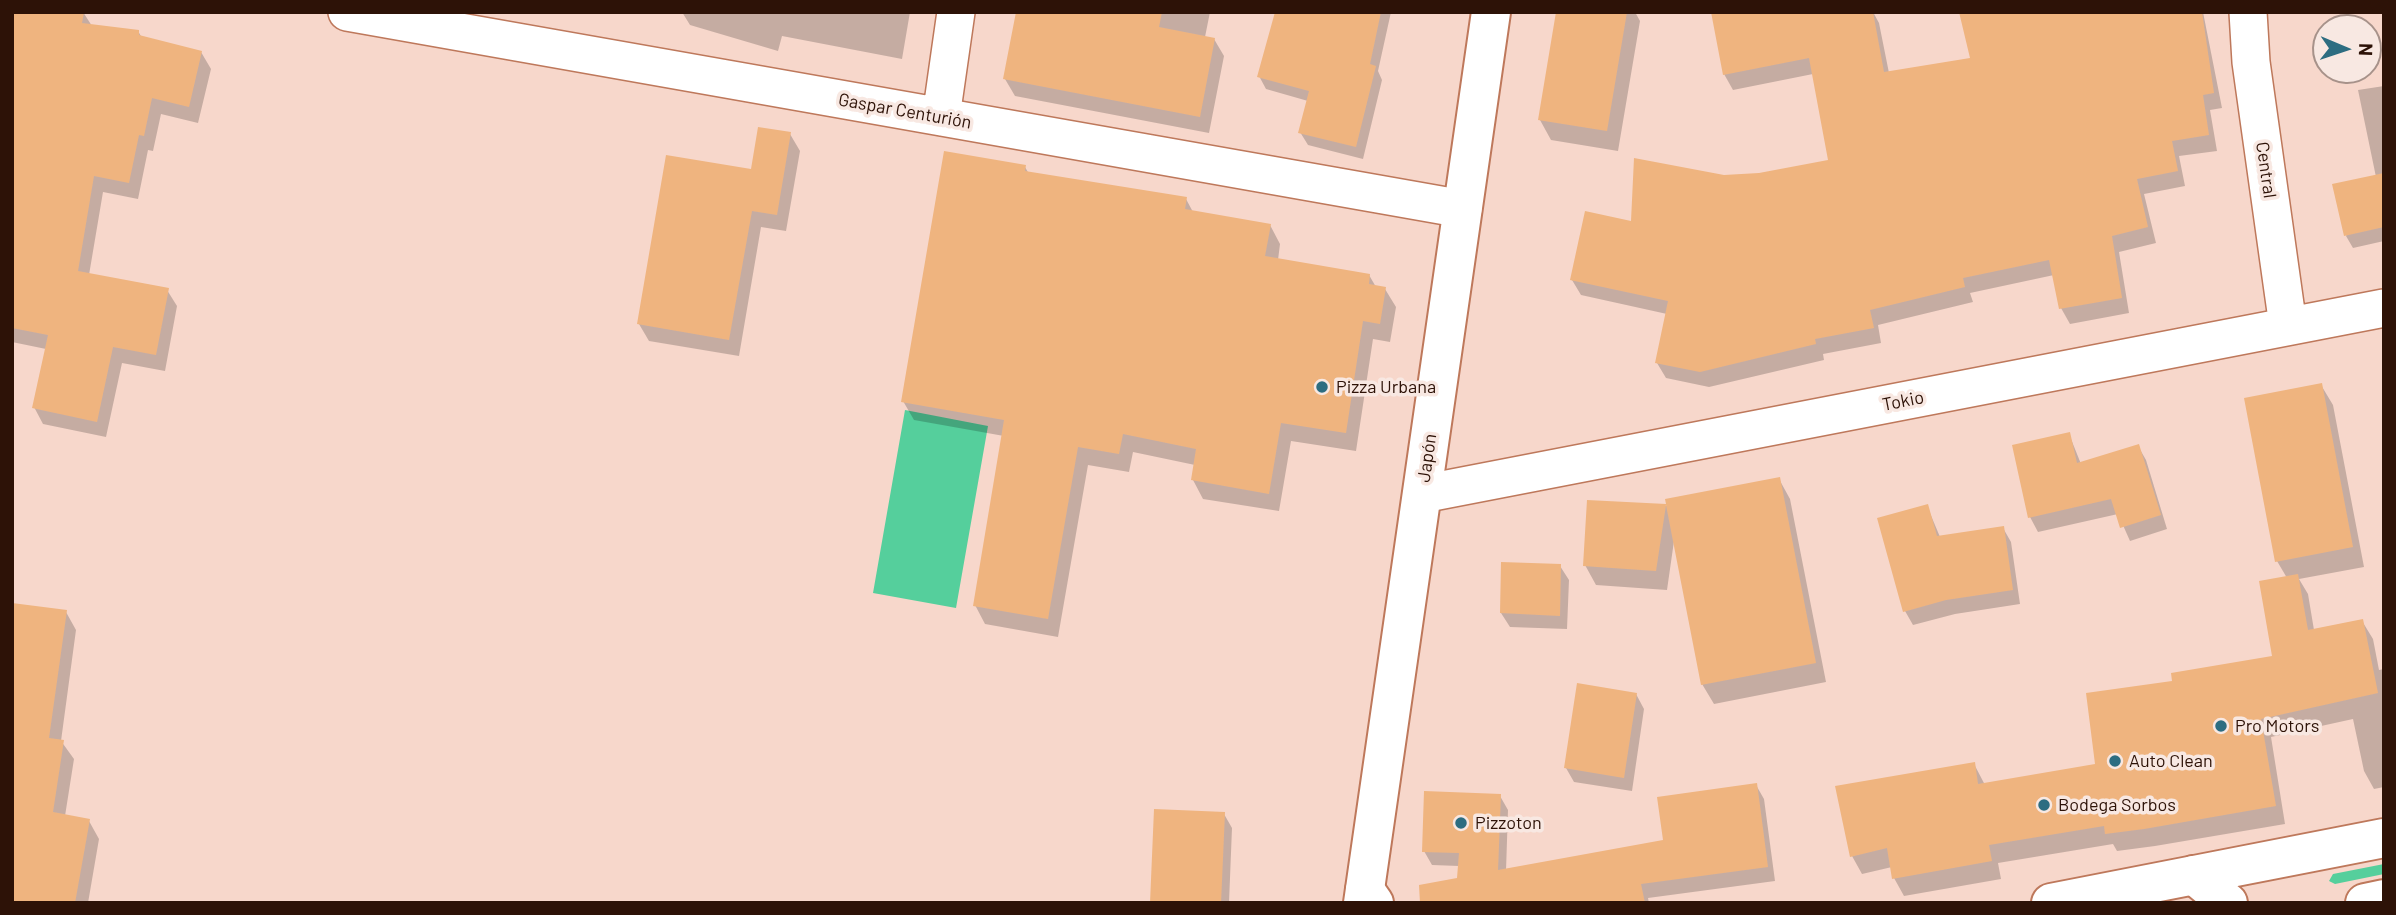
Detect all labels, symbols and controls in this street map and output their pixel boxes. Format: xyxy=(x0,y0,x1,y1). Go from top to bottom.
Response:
north arrow xyxy=(2312,14,2382,84)
text: N xyxy=(2355,43,2378,56)
street label: Gaspar Centurión xyxy=(837,89,973,133)
street label: Central xyxy=(2251,140,2281,200)
place label: Pizza Urbana xyxy=(1336,376,1436,398)
marker: Pizza Urbana xyxy=(1314,379,1330,395)
street label: Tokio xyxy=(1880,386,1926,416)
street label: Japón xyxy=(1413,432,1441,484)
place label: Pro Motors xyxy=(2235,715,2319,737)
marker: Pro Motors xyxy=(2213,718,2229,734)
place label: Auto Clean xyxy=(2129,750,2213,772)
marker: Auto Clean xyxy=(2107,753,2123,769)
place label: Bodega Sorbos xyxy=(2058,794,2176,816)
marker: Bodega Sorbos xyxy=(2036,797,2052,813)
place label: Pizzoton xyxy=(1475,812,1542,834)
marker: Pizzoton xyxy=(1453,815,1469,831)

